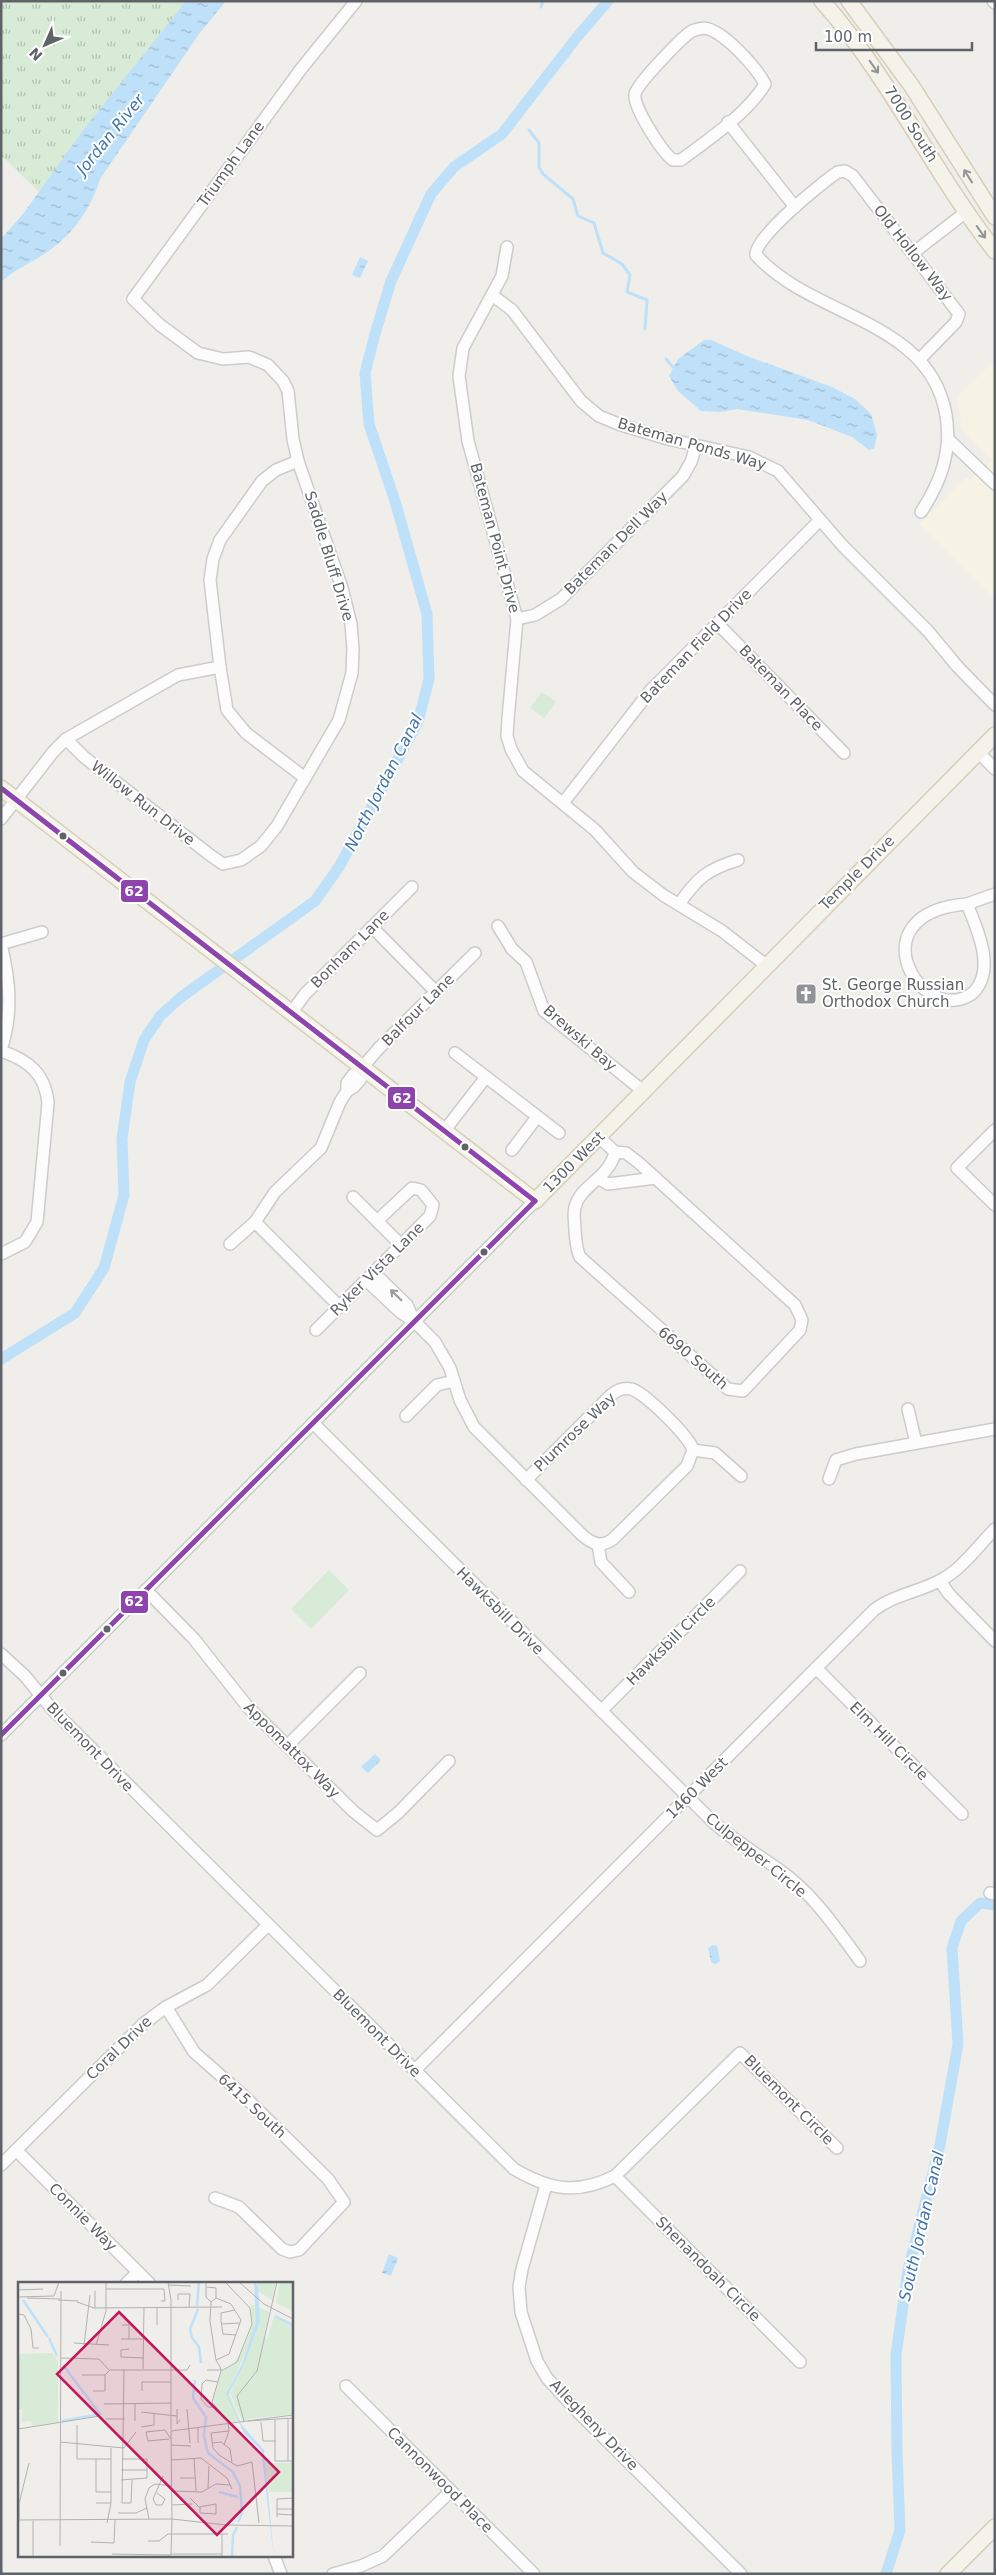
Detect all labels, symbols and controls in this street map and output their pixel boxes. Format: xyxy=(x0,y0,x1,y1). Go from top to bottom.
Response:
north arrow xyxy=(20,20,70,70)
scale bar xyxy=(816,20,972,52)
text: 100 m xyxy=(824,28,872,46)
text: N xyxy=(26,44,46,64)
one-way arrow xyxy=(869,60,879,74)
street label: 7000 South xyxy=(880,83,942,165)
water label: Jordan River xyxy=(70,89,149,181)
street label: Triumph Lane xyxy=(193,118,268,211)
one-way arrow xyxy=(963,170,973,184)
street label: Old Hollow Way xyxy=(870,201,956,305)
one-way arrow xyxy=(976,225,986,239)
street label: Bateman Ponds Way xyxy=(616,414,769,474)
street label: Bateman Point Drive xyxy=(466,461,524,615)
street label: Bateman Dell Way xyxy=(561,488,671,598)
street label: Saddle Bluff Drive xyxy=(301,489,357,623)
street label: Bateman Field Drive xyxy=(637,585,755,707)
street label: Bateman Place xyxy=(735,641,827,735)
water label: North Jordan Canal xyxy=(341,710,427,854)
street label: Willow Run Drive xyxy=(88,757,198,849)
unlabelled marker xyxy=(58,831,68,841)
street label: Temple Drive xyxy=(815,832,898,915)
line badge: 62 xyxy=(120,879,149,903)
text: 62 xyxy=(124,883,144,899)
street label: Bonham Lane xyxy=(307,906,393,992)
street label: Balfour Lane xyxy=(378,970,458,1050)
place label: St. George Russian Orthodox Church xyxy=(822,976,964,1011)
church icon: St. George Russian Orthodox Church xyxy=(794,982,818,1006)
street label: Brewski Bay xyxy=(540,1001,620,1075)
line badge: 62 xyxy=(387,1086,416,1110)
text: 62 xyxy=(392,1090,412,1106)
street label: 1300 West xyxy=(539,1127,609,1197)
unlabelled marker xyxy=(460,1142,470,1152)
street label: Ryker Vista Lane xyxy=(326,1218,428,1320)
unlabelled marker xyxy=(479,1247,489,1257)
one-way arrow xyxy=(390,1289,403,1301)
street label: 6690 South xyxy=(654,1323,732,1393)
street label: Plumrose Way xyxy=(531,1389,619,1475)
street label: Hawksbill Drive xyxy=(453,1564,547,1658)
line badge: 62 xyxy=(120,1590,149,1614)
text: 62 xyxy=(124,1593,144,1609)
street label: Hawksbill Circle xyxy=(623,1593,719,1689)
unlabelled marker xyxy=(102,1624,112,1634)
unlabelled marker xyxy=(58,1668,68,1678)
street label: Appomattox Way xyxy=(240,1698,344,1802)
street label: Elm Hill Circle xyxy=(846,1698,932,1784)
street label: Bluemont Drive xyxy=(43,1699,137,1795)
street label: 1460 West xyxy=(662,1753,732,1823)
street label: Culpepper Circle xyxy=(702,1809,810,1901)
street label: Bluemont Drive xyxy=(329,1985,425,2081)
street label: Coral Drive xyxy=(83,2012,155,2084)
street label: Bluemont Circle xyxy=(740,2051,838,2149)
street label: 6415 South xyxy=(214,2070,290,2142)
water label: South Jordan Canal xyxy=(895,2149,948,2303)
street label: Connie Way xyxy=(45,2179,121,2255)
street label: Shenandoah Circle xyxy=(652,2213,764,2325)
inset map xyxy=(18,2282,292,2558)
street label: Allegheny Drive xyxy=(546,2376,642,2474)
street label: Cannonwood Place xyxy=(383,2423,497,2537)

